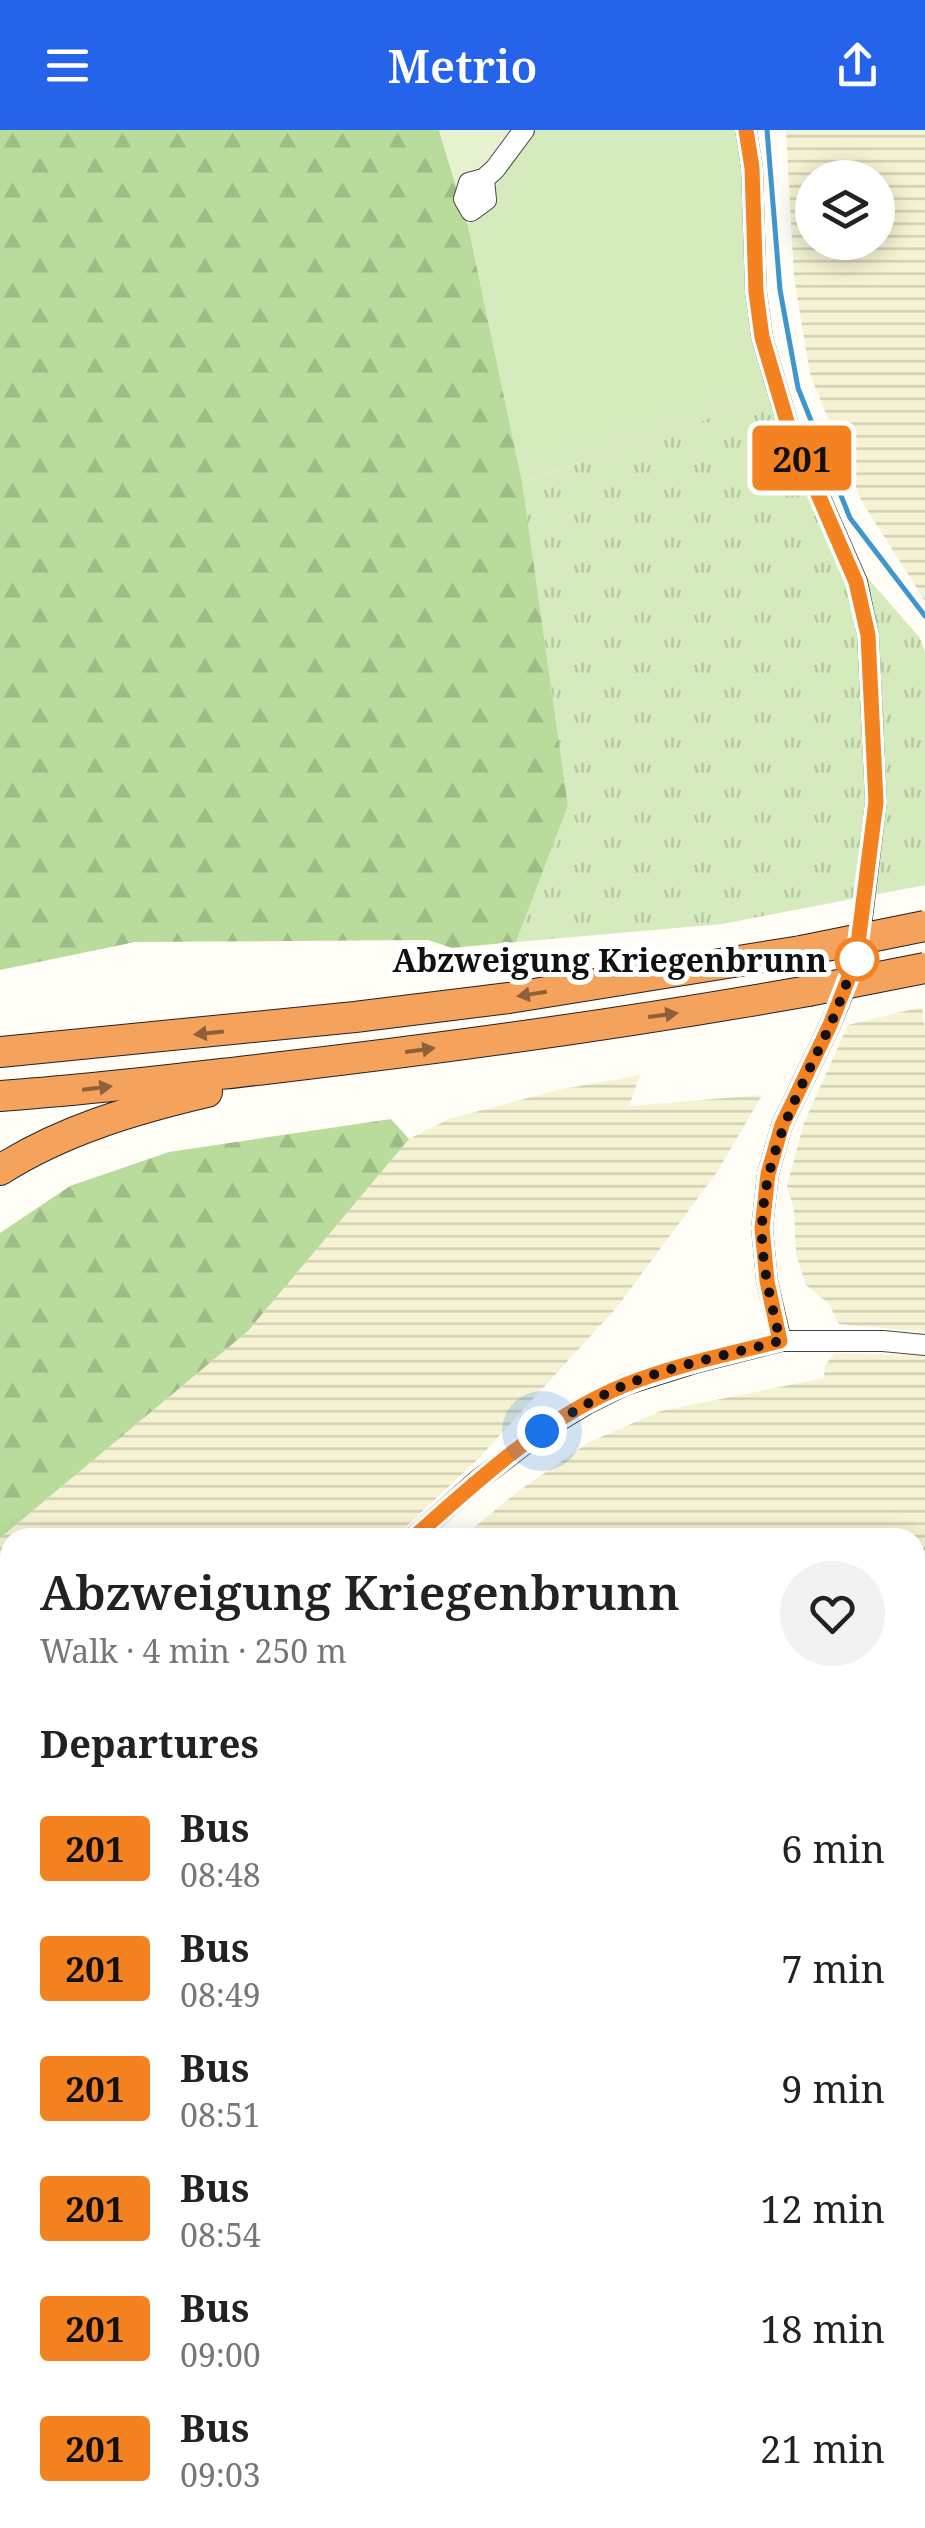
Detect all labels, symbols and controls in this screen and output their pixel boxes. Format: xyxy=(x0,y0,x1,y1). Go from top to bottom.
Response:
text: Metrio xyxy=(388,35,538,96)
icon: menu xyxy=(40,38,95,93)
icon: share xyxy=(830,38,885,93)
map controls xyxy=(795,160,895,260)
button: layers xyxy=(795,160,895,260)
line badge: 201 xyxy=(744,426,860,490)
text: 201 xyxy=(772,435,832,482)
place label: Abzweigung Kriegenbrunn xyxy=(393,938,827,981)
marker: Abzweigung Kriegenbrunn xyxy=(836,938,878,980)
one-way arrow xyxy=(515,987,547,1003)
one-way arrow xyxy=(648,1007,679,1023)
one-way arrow xyxy=(193,1025,224,1041)
one-way arrow xyxy=(405,1042,436,1058)
one-way arrow xyxy=(82,1080,114,1096)
your location xyxy=(517,1406,567,1456)
text: Abzweigung Kriegenbrunn xyxy=(40,1559,680,1624)
button: heart xyxy=(780,1561,885,1666)
text: Walk · 4 min · 250 m xyxy=(40,1629,347,1672)
text: Departures xyxy=(40,1717,259,1769)
text: Bus xyxy=(180,1801,249,1853)
text: 6 min xyxy=(781,1822,885,1874)
text: 201 xyxy=(65,1825,125,1872)
text: 08:48 xyxy=(180,1853,261,1896)
text: Bus xyxy=(180,1921,249,1973)
text: 7 min xyxy=(781,1942,885,1994)
text: 201 xyxy=(65,1945,125,1992)
text: 08:49 xyxy=(180,1973,261,2016)
text: Bus xyxy=(180,2041,249,2093)
text: 9 min xyxy=(781,2062,885,2114)
text: 201 xyxy=(65,2065,125,2112)
text: 08:51 xyxy=(180,2093,261,2136)
text: Bus xyxy=(180,2161,249,2213)
text: 12 min xyxy=(760,2182,885,2234)
text: 201 xyxy=(65,2185,125,2232)
text: 08:54 xyxy=(180,2213,261,2256)
text: Bus xyxy=(180,2281,249,2333)
text: 18 min xyxy=(760,2302,885,2354)
text: 201 xyxy=(65,2305,125,2352)
text: 09:00 xyxy=(180,2333,261,2376)
text: Bus xyxy=(180,2401,249,2453)
text: 21 min xyxy=(760,2422,885,2474)
text: 201 xyxy=(65,2425,125,2472)
text: 09:03 xyxy=(180,2453,261,2496)

